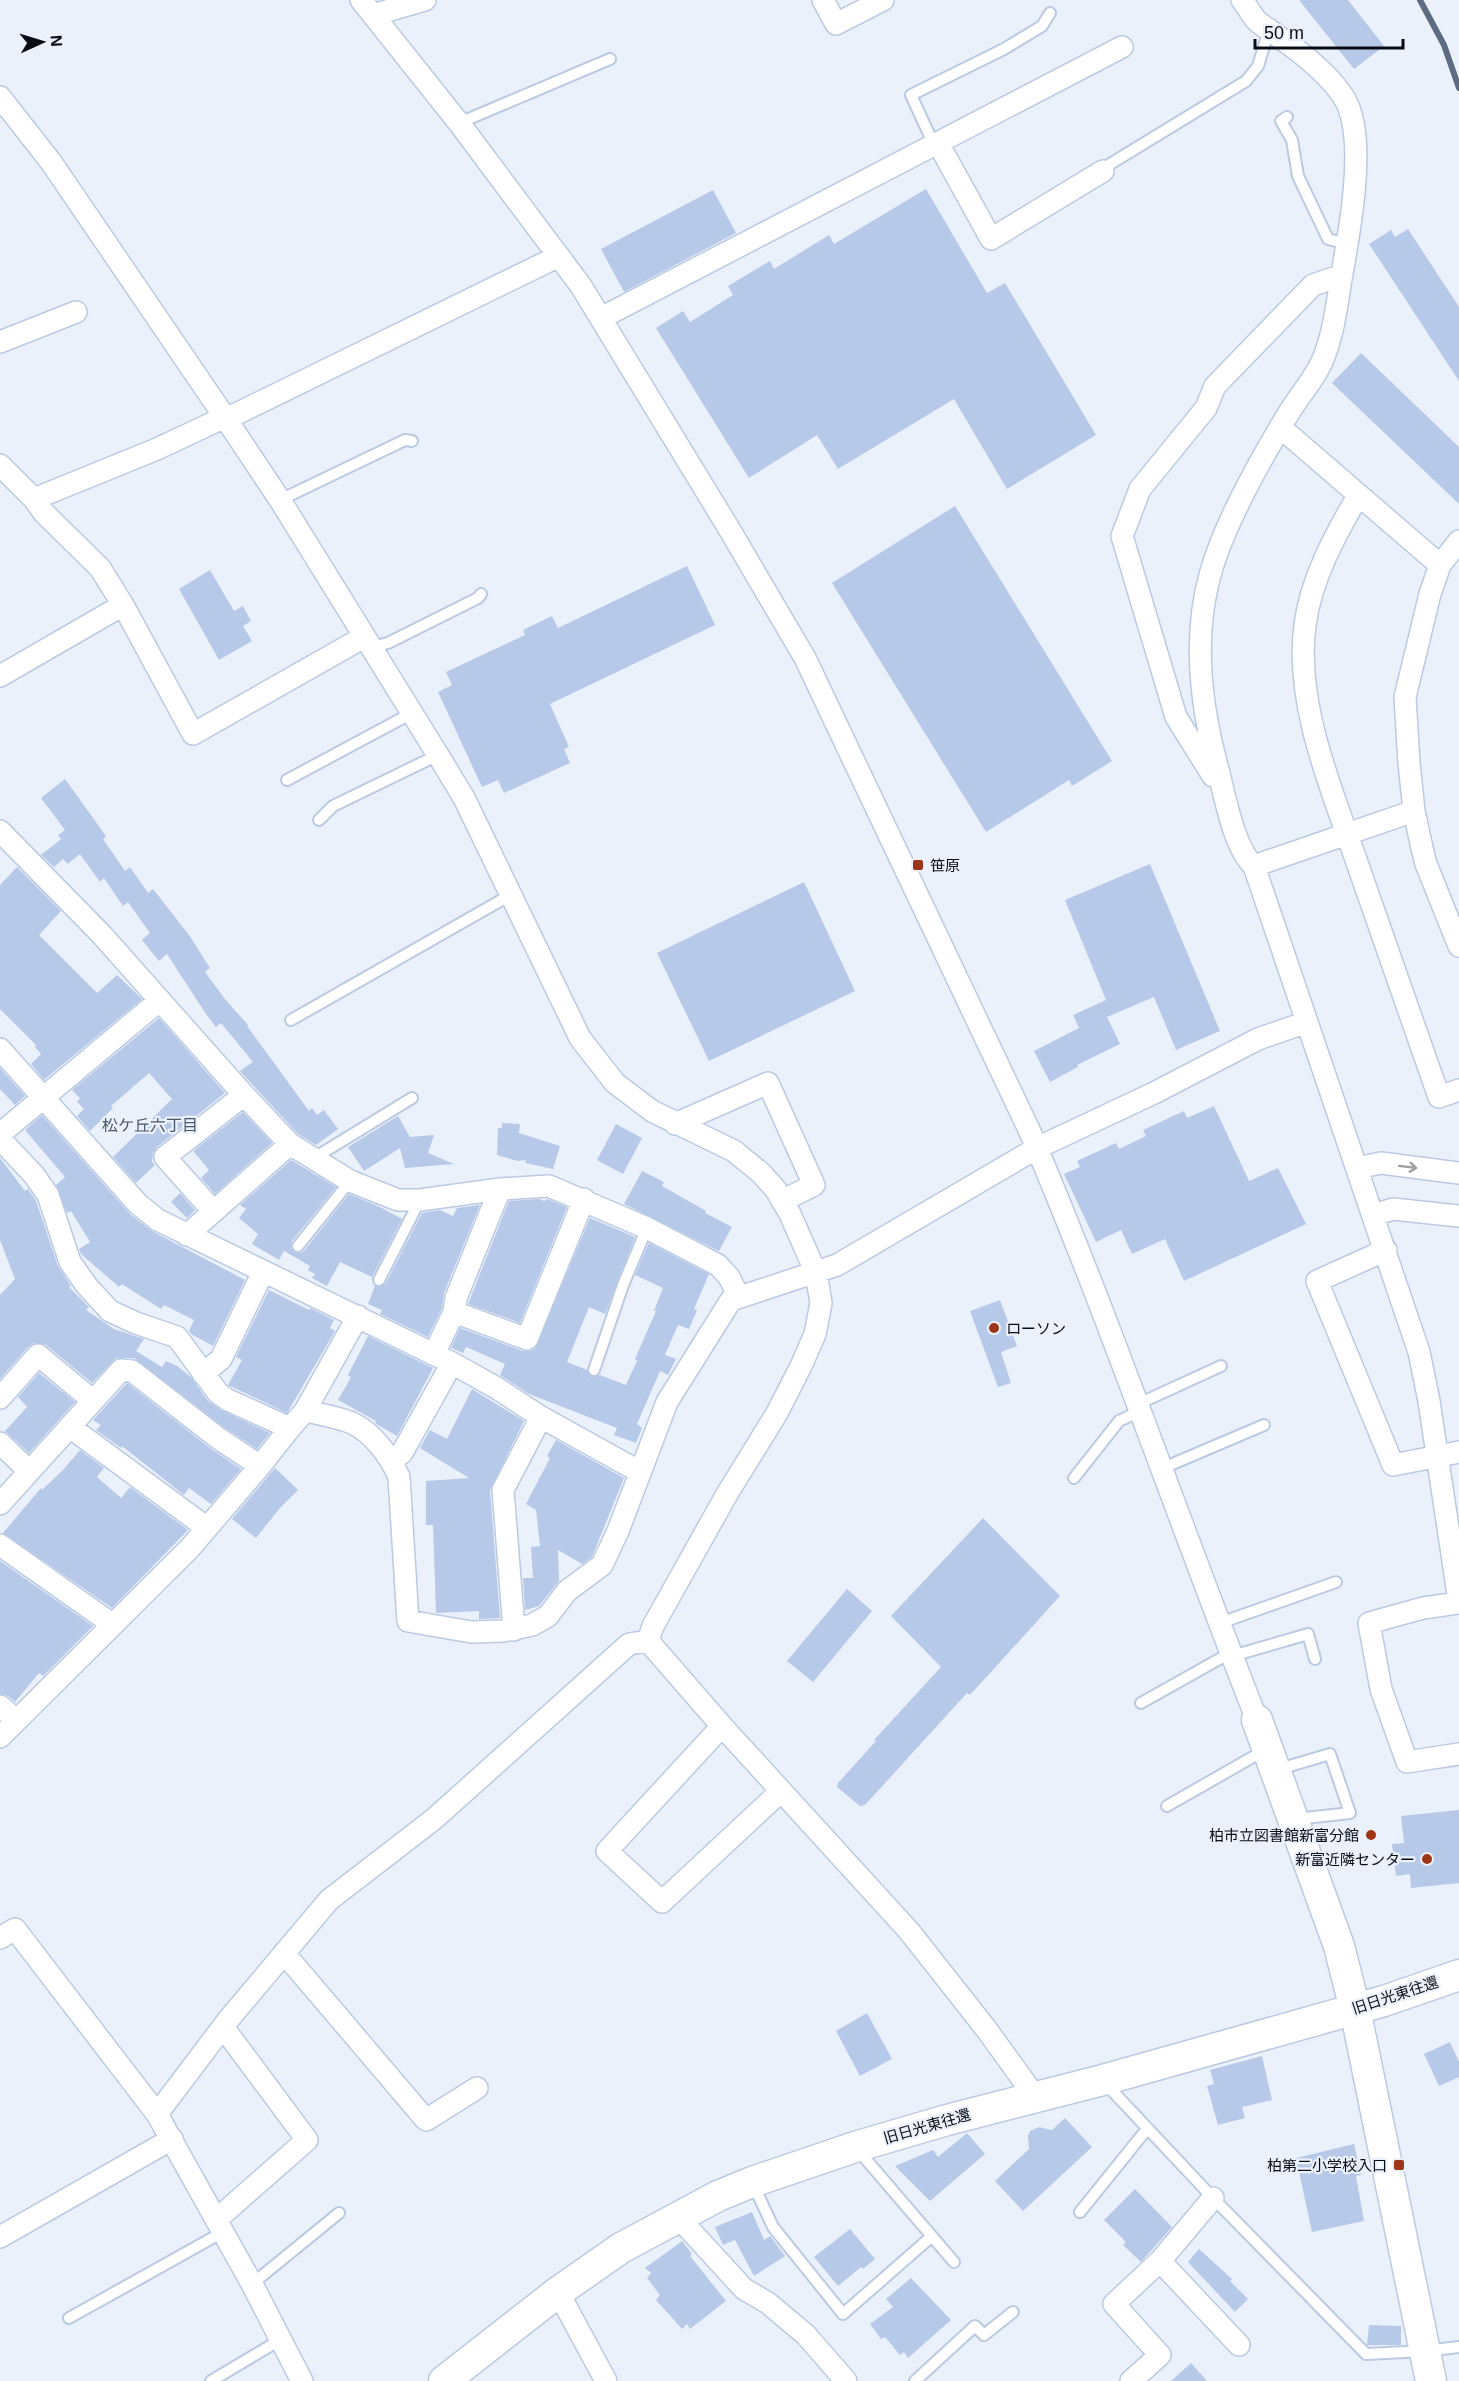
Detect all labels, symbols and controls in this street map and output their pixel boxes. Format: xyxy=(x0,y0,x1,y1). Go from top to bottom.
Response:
north arrow xyxy=(12,12,72,72)
scale bar xyxy=(1255,12,1404,50)
text: 50 m xyxy=(1264,23,1304,43)
text: N xyxy=(48,35,65,47)
place label: 笹原 xyxy=(930,857,960,874)
marker: 笹原 xyxy=(911,858,925,872)
district label: 松ケ丘六丁目 xyxy=(102,1117,198,1134)
one-way arrow xyxy=(1398,1162,1417,1173)
place label: ローソン xyxy=(1006,1320,1066,1337)
marker: ローソン xyxy=(987,1321,1001,1335)
place label: 柏市立図書館新富分館 xyxy=(1209,1827,1359,1844)
marker: 柏市立図書館新富分館 xyxy=(1364,1828,1378,1842)
place label: 新富近隣センター xyxy=(1295,1851,1415,1868)
marker: 新富近隣センター xyxy=(1420,1852,1434,1866)
street label: 旧日光東往還 xyxy=(1350,1973,1440,2017)
street label: 旧日光東往還 xyxy=(881,2105,973,2147)
place label: 柏第二小学校入口 xyxy=(1267,2157,1387,2174)
marker: 柏第二小学校入口 xyxy=(1392,2158,1406,2172)

